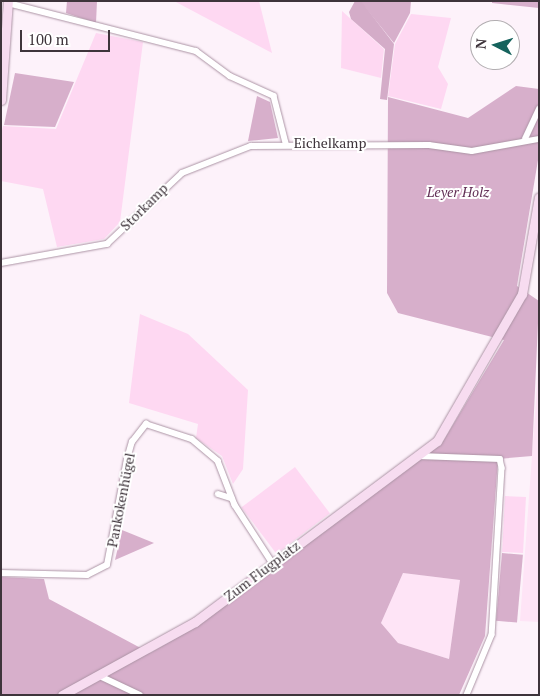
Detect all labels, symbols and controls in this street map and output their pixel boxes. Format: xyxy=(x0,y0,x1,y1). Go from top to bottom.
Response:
scale bar xyxy=(22,20,112,52)
north arrow xyxy=(470,20,520,70)
text: 100 m xyxy=(28,29,69,49)
text: N xyxy=(471,38,490,50)
street label: Eichelkamp xyxy=(294,135,366,151)
street label: Storkamp xyxy=(117,180,171,234)
park label: Leyer Holz xyxy=(427,184,489,200)
street label: Pankokenhügel xyxy=(104,451,138,549)
street label: Zum Flugplatz xyxy=(221,537,303,605)

